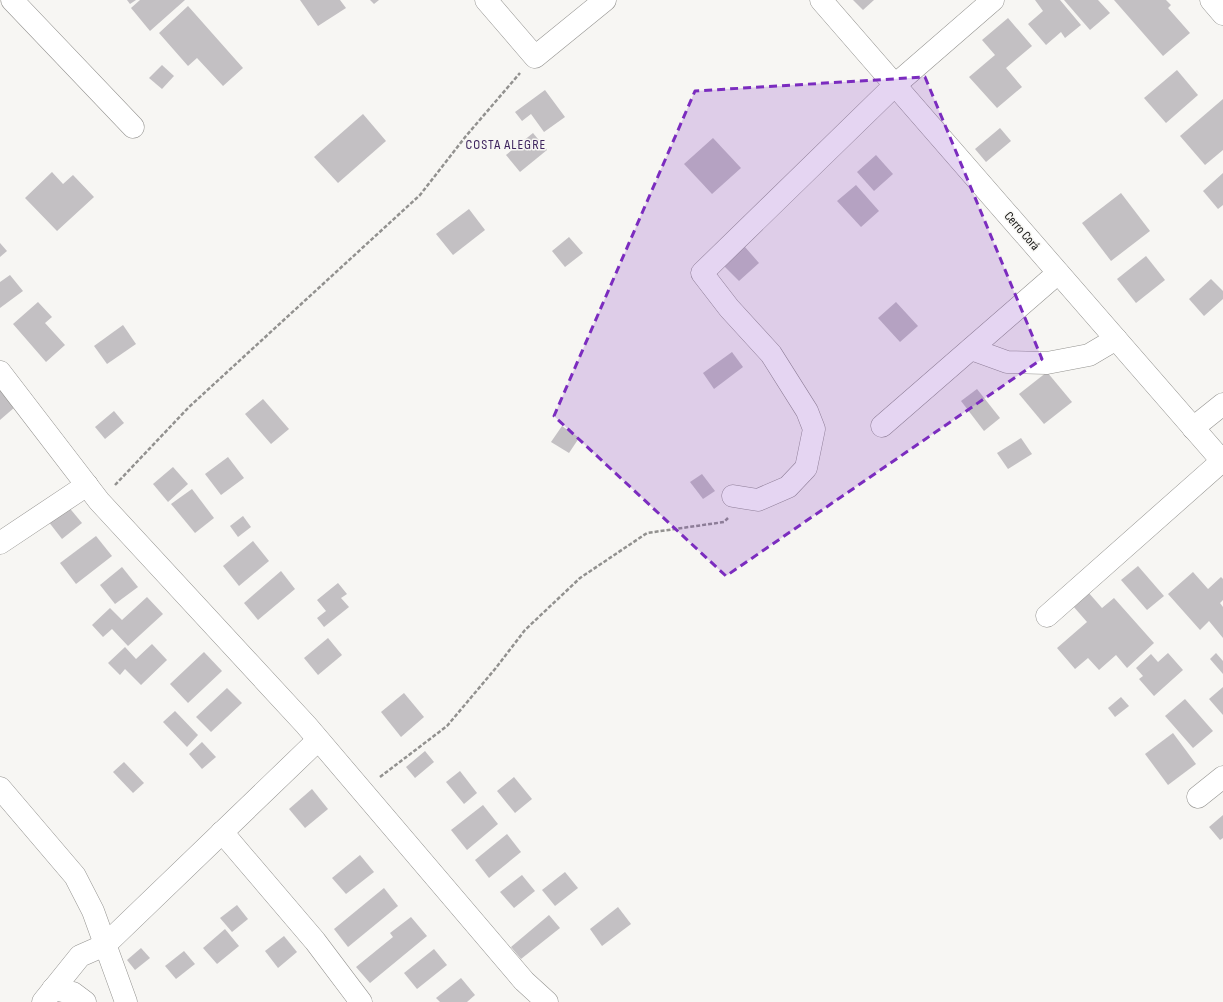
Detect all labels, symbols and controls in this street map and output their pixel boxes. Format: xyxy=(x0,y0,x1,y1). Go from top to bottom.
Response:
district label: COSTA ALEGRE xyxy=(466,136,546,153)
street label: Cerro Corá xyxy=(1001,208,1043,254)

